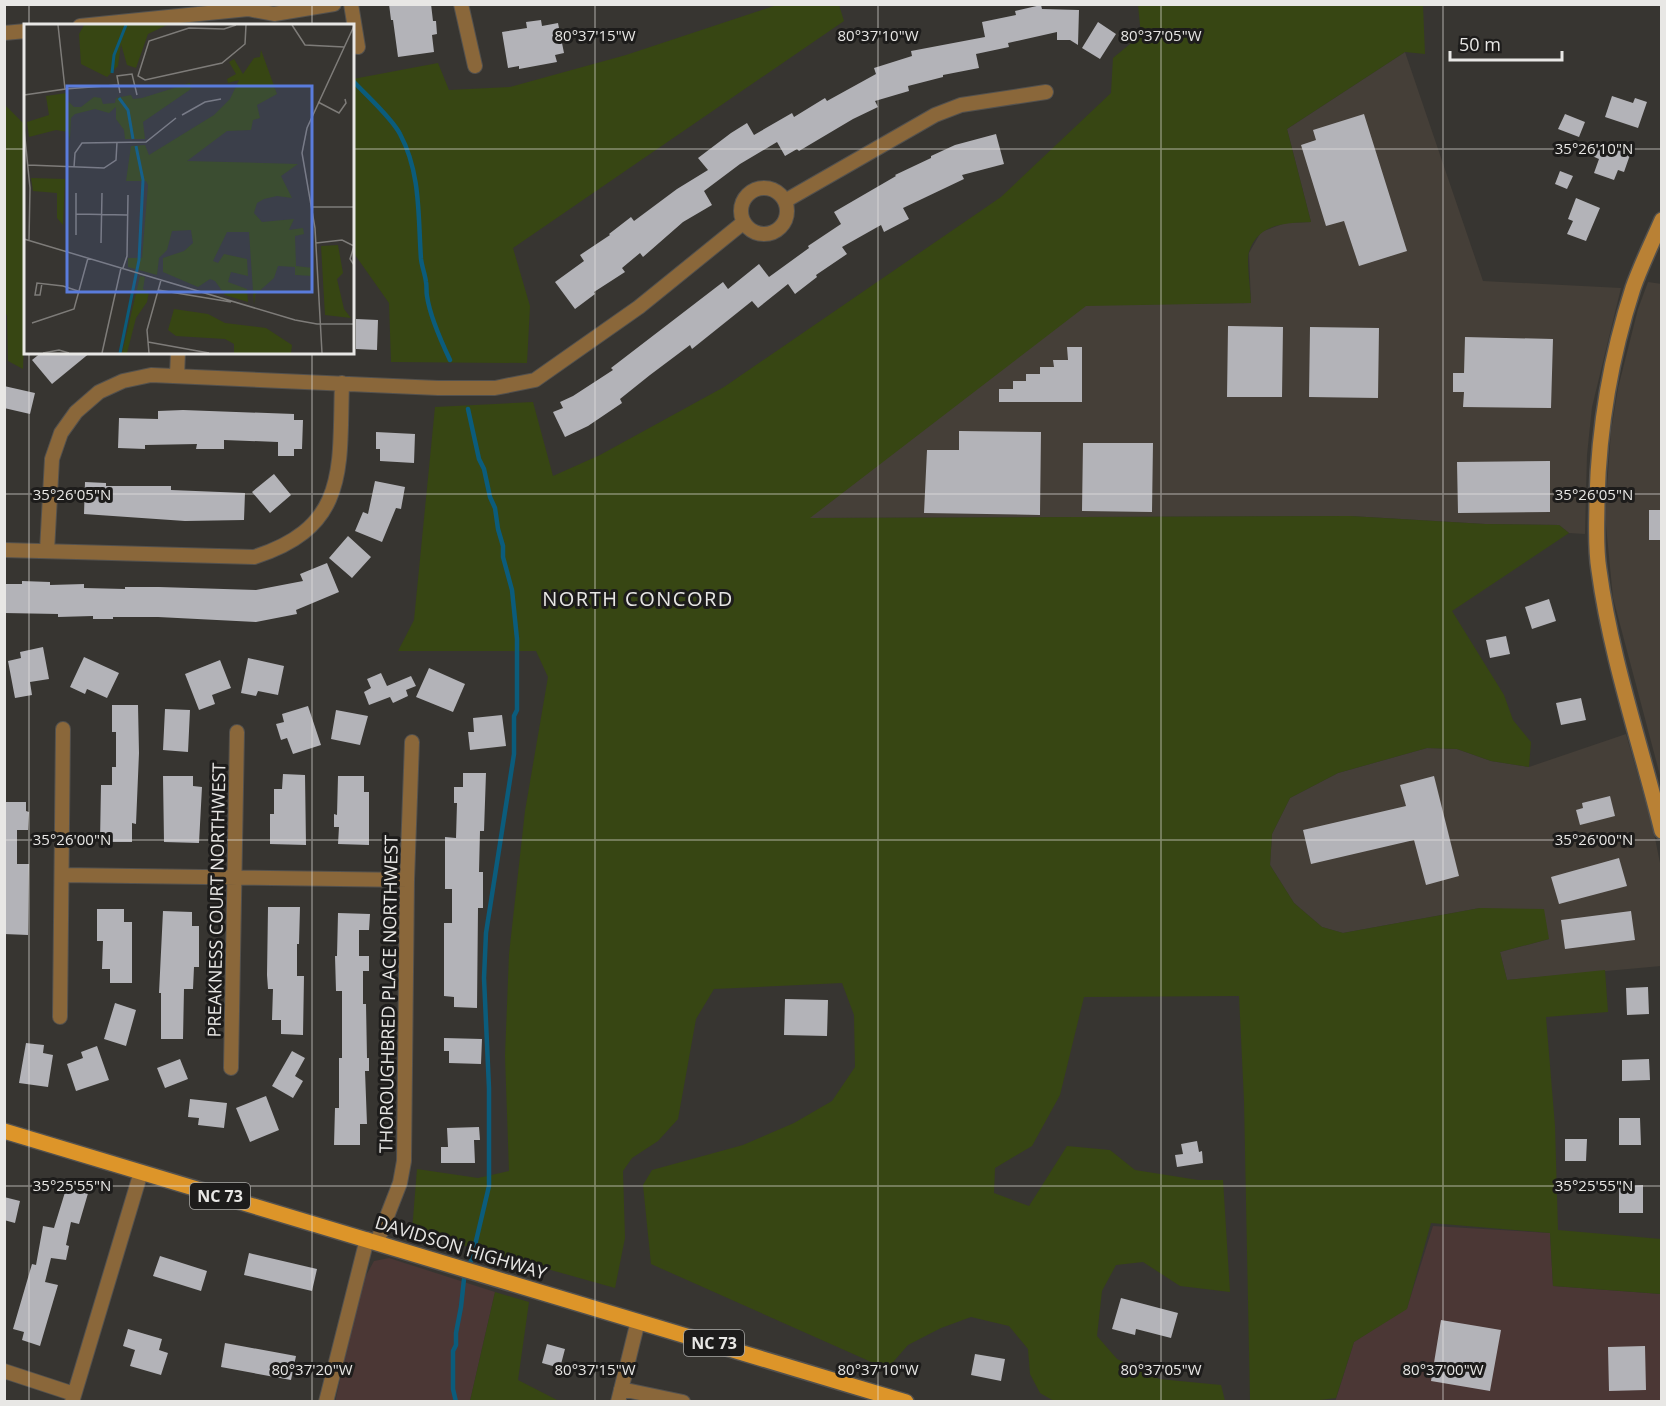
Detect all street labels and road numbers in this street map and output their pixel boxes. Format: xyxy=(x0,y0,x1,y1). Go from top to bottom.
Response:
street label: PREAKNESS COURT NORTHWEST xyxy=(202,762,230,1038)
street label: THOROUGHBRED PLACE NORTHWEST xyxy=(373,835,403,1153)
road number: NC 73 xyxy=(190,1183,250,1209)
street label: DAVIDSON HIGHWAY xyxy=(372,1209,551,1285)
road number: NC 73 xyxy=(684,1330,744,1356)

